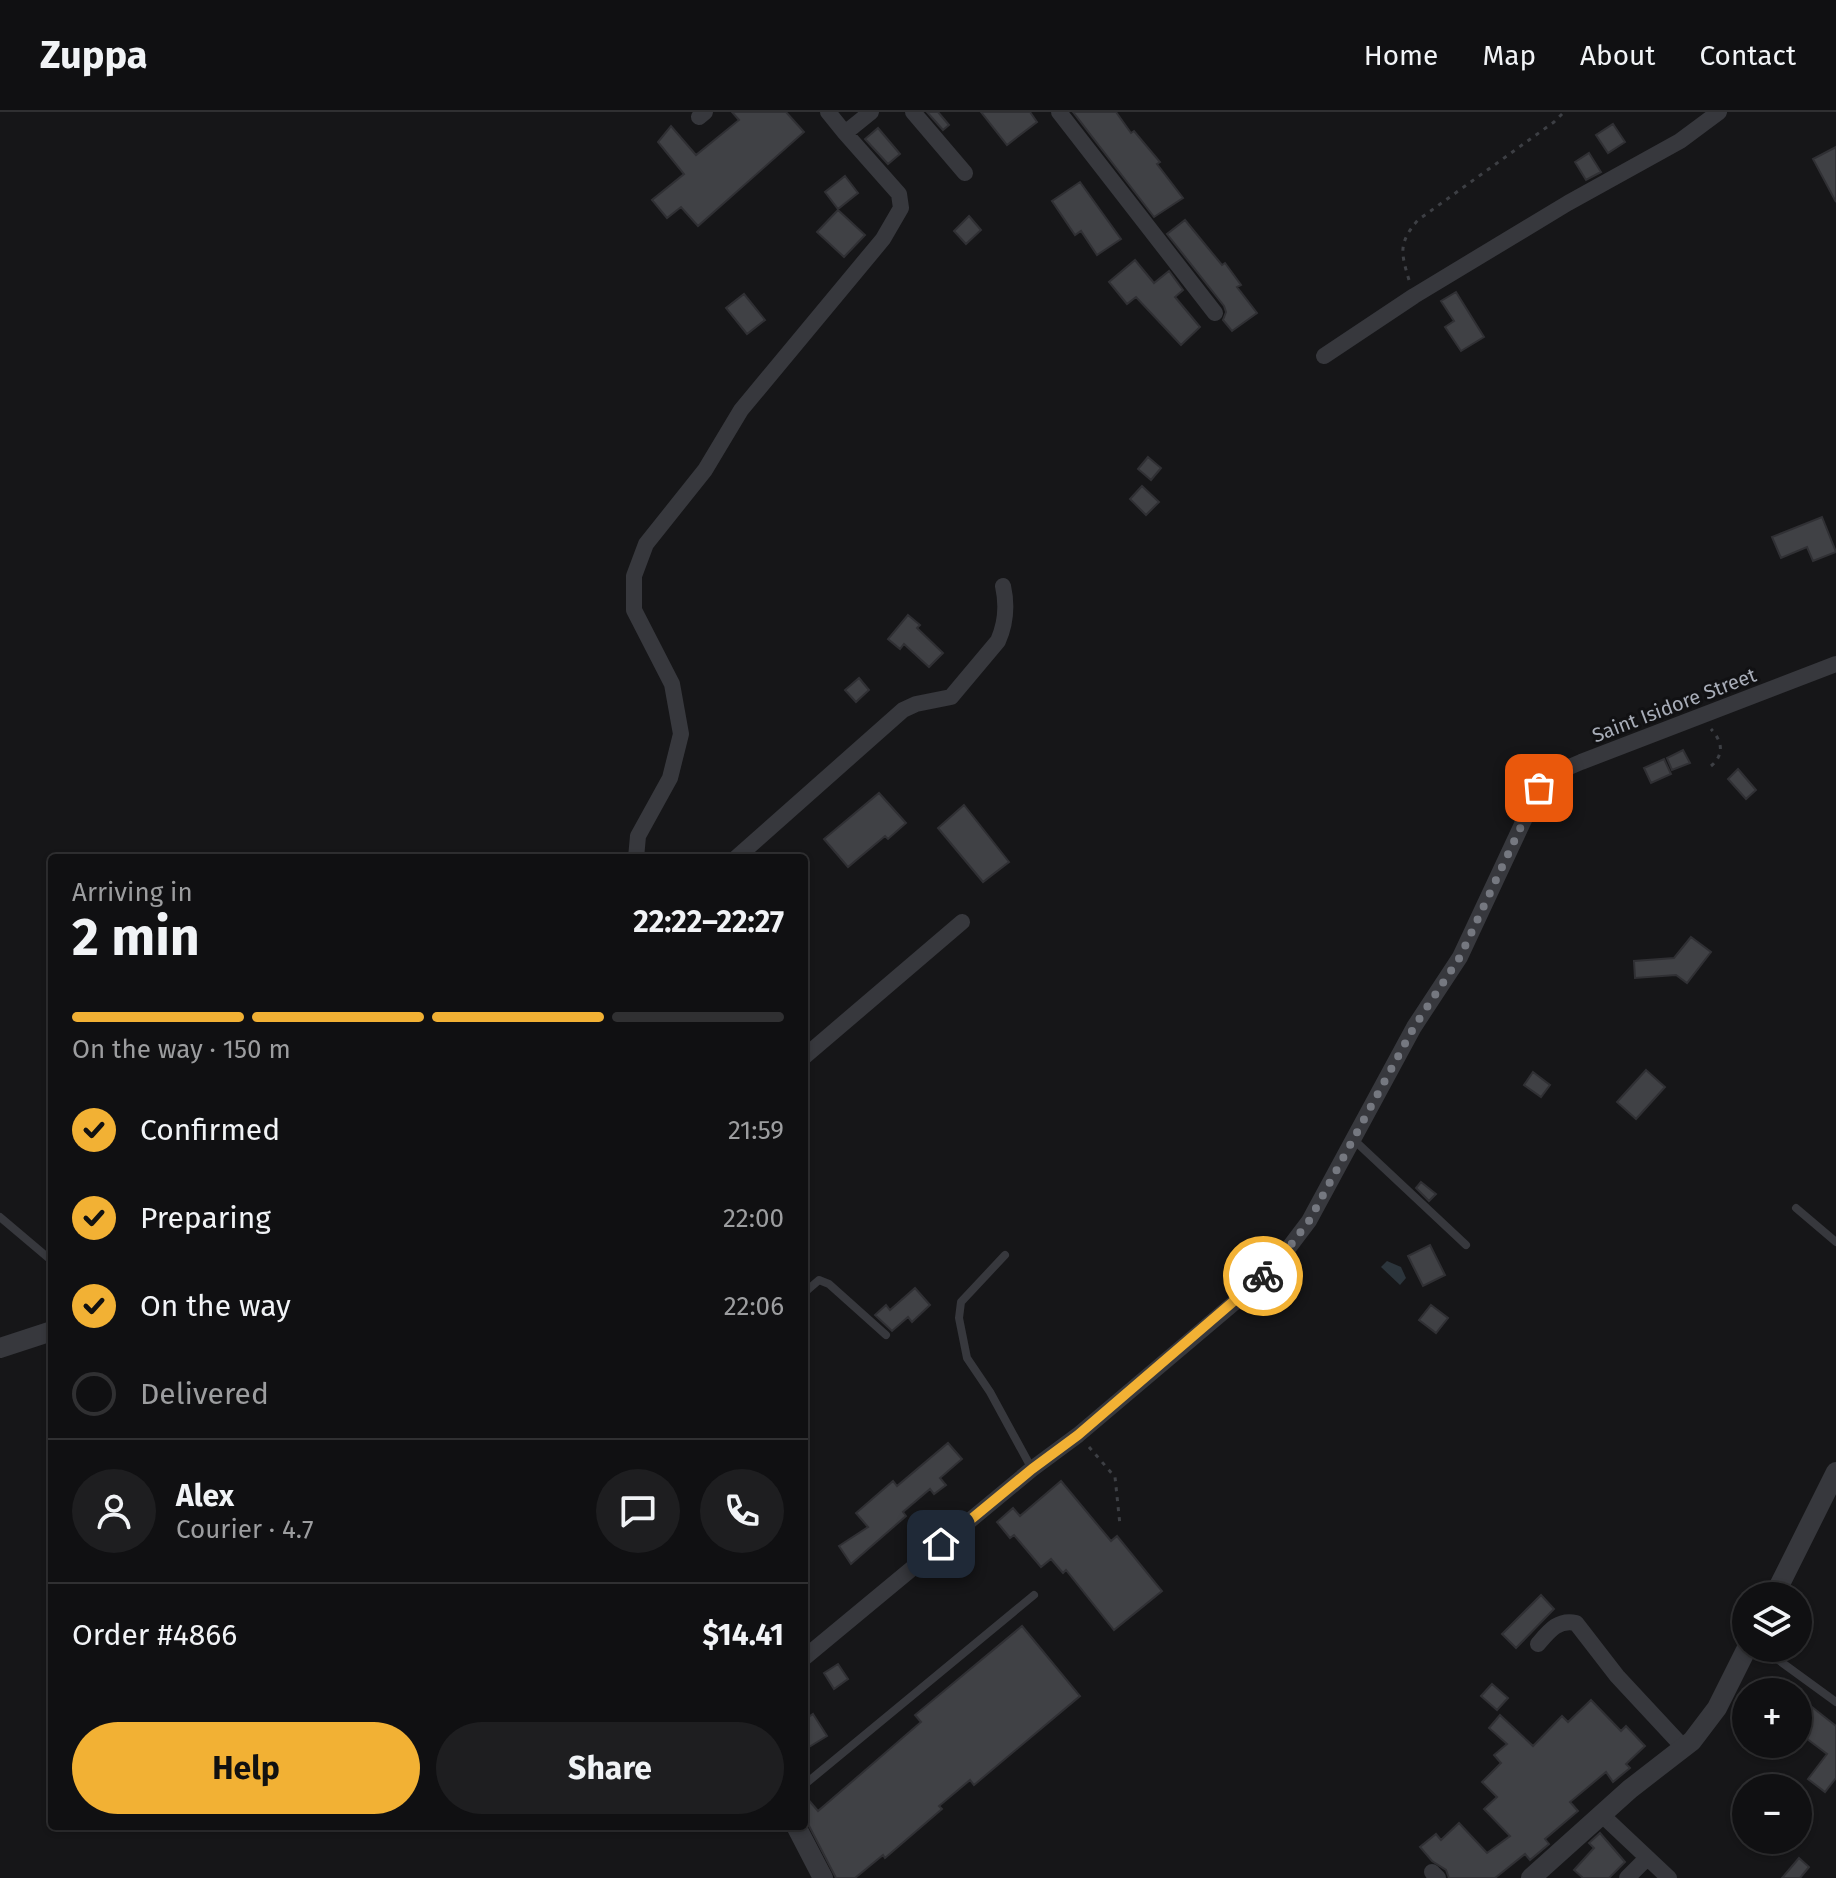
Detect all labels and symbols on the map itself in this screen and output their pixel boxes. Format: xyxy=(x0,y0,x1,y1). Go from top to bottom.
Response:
street label: Saint Isidore Street xyxy=(1589,662,1760,747)
pin xyxy=(1505,754,1573,822)
courier xyxy=(1223,1236,1303,1316)
pin xyxy=(907,1510,975,1578)

